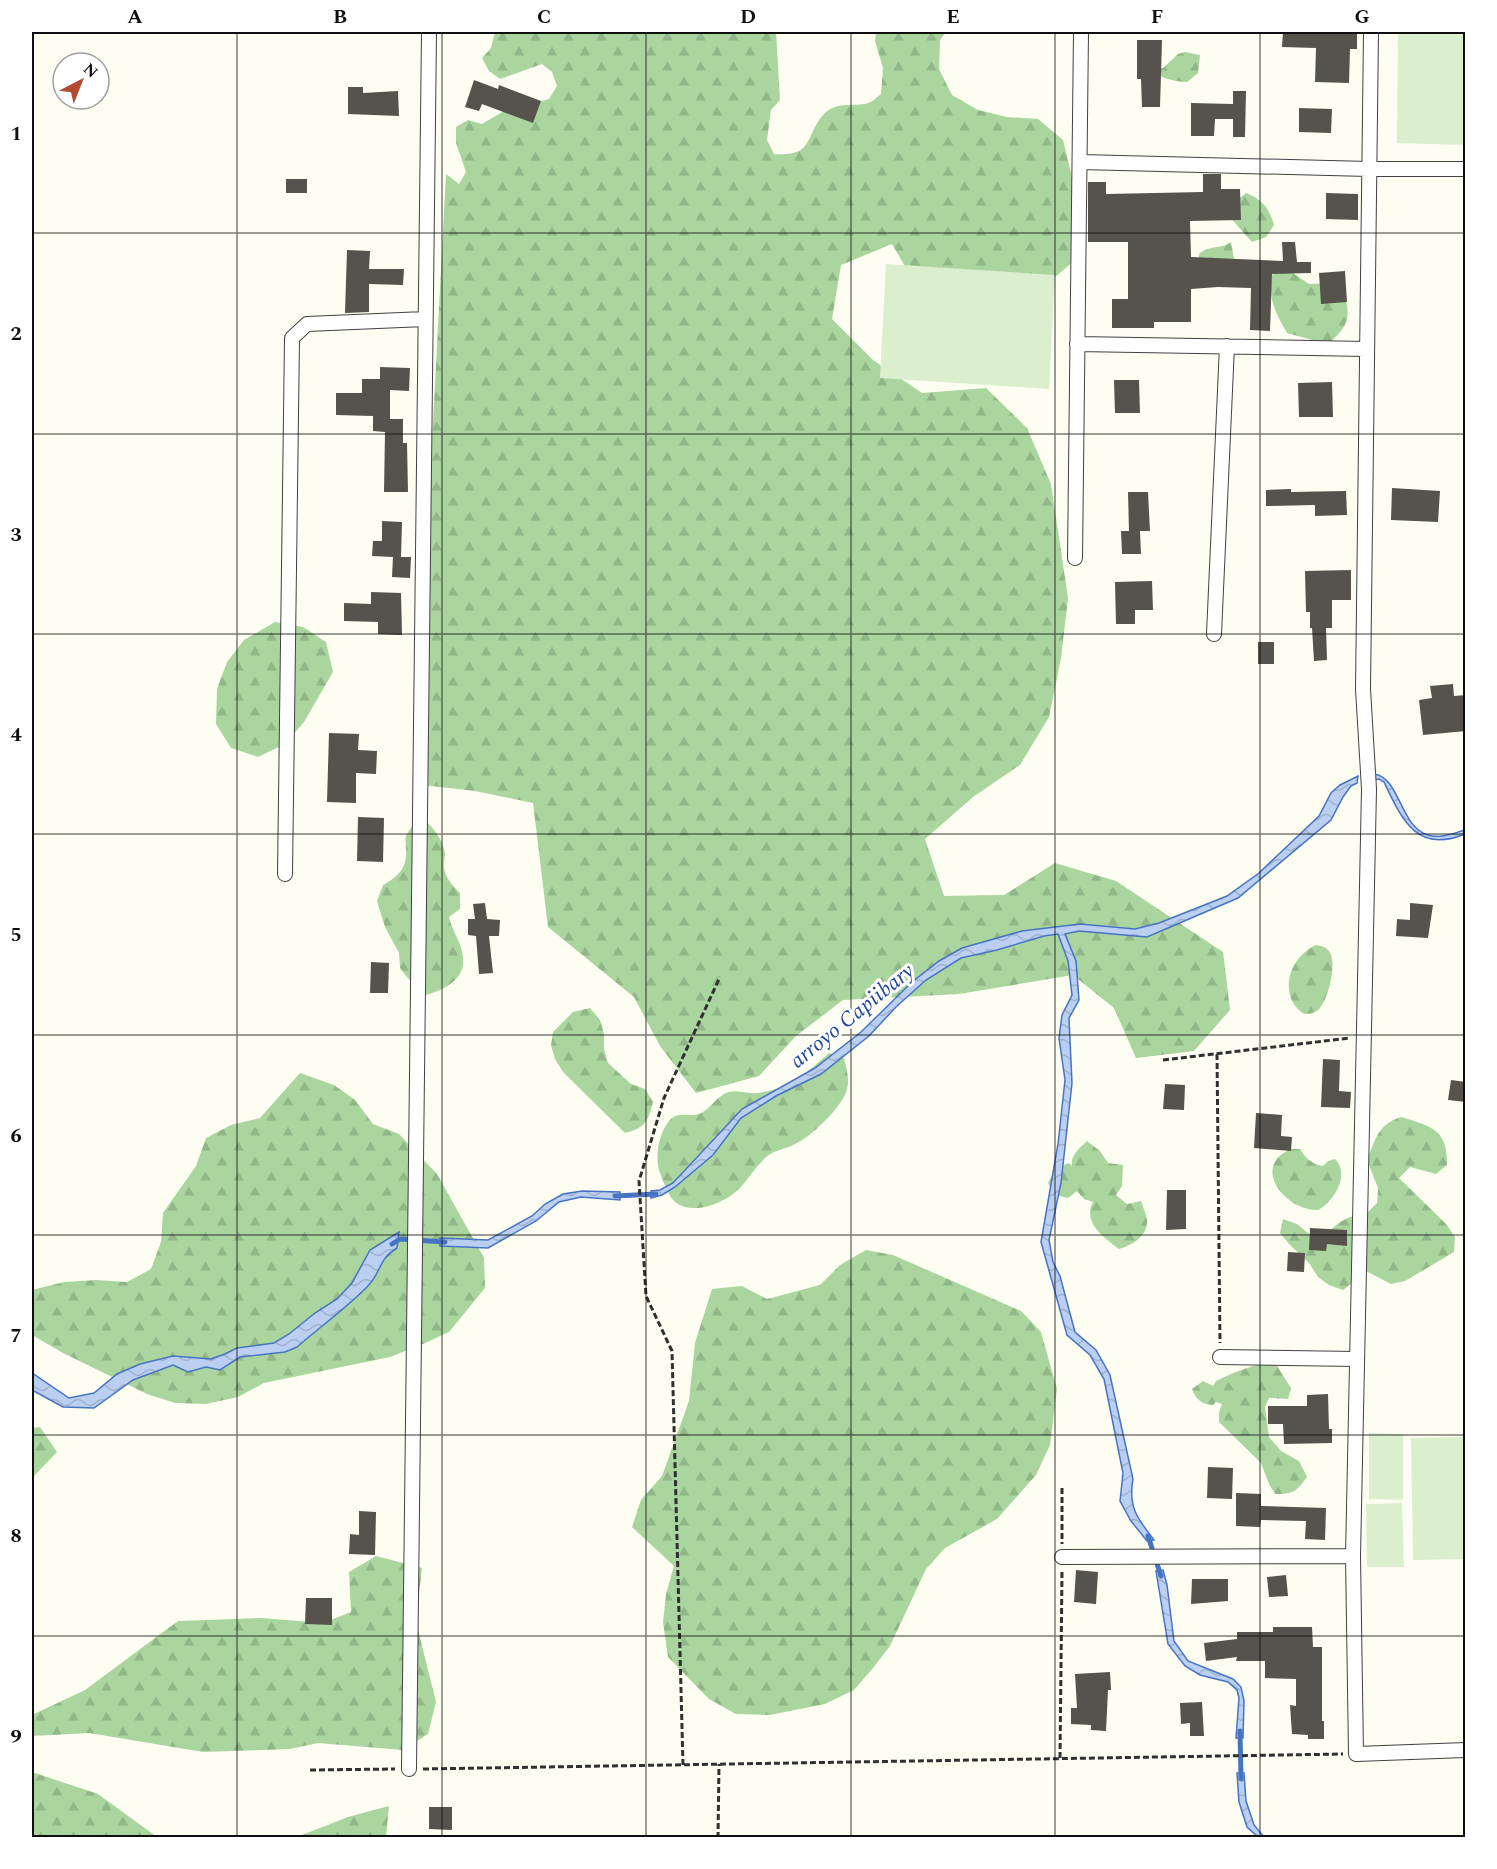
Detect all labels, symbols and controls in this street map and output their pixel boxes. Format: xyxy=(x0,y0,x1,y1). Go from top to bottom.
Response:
text: A xyxy=(127,2,143,32)
text: B xyxy=(333,2,347,32)
text: C xyxy=(537,2,551,32)
text: D xyxy=(740,2,756,32)
text: E xyxy=(946,2,960,32)
text: F xyxy=(1151,2,1163,32)
text: G xyxy=(1354,2,1370,32)
north arrow xyxy=(51,51,111,111)
text: N xyxy=(77,57,103,84)
text: 1 xyxy=(10,119,22,149)
text: 2 xyxy=(10,319,22,349)
text: 3 xyxy=(10,520,22,550)
text: 4 xyxy=(10,720,22,750)
text: 5 xyxy=(10,920,22,950)
water label: arroyo Capiibary xyxy=(783,955,922,1077)
text: 6 xyxy=(10,1121,22,1151)
text: 7 xyxy=(10,1321,22,1351)
text: 8 xyxy=(10,1521,22,1551)
text: 9 xyxy=(10,1722,22,1752)

